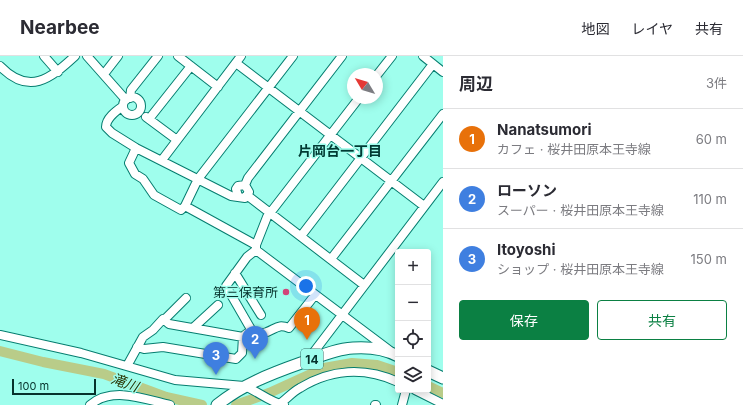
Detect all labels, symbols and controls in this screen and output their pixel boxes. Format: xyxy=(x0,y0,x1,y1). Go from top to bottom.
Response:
text: Nearbee xyxy=(20,16,100,39)
text: 地図 xyxy=(581,20,609,37)
text: レイヤ xyxy=(631,20,673,37)
text: 共有 xyxy=(695,20,723,37)
north arrow xyxy=(347,68,383,104)
text: 周辺 xyxy=(459,74,493,94)
text: 3件 xyxy=(706,75,727,91)
text: Nanatsumori xyxy=(497,120,591,139)
text: 1 xyxy=(469,131,475,147)
text: 60 m xyxy=(696,131,727,147)
text: カフェ · 桜井田原本王寺線 xyxy=(497,141,651,157)
district label: 片岡台一丁目 xyxy=(298,142,382,159)
text: ローソン xyxy=(497,181,557,200)
text: 2 xyxy=(468,191,476,207)
text: 110 m xyxy=(693,191,727,207)
text: スーパー · 桜井田原本王寺線 xyxy=(497,202,664,218)
text: Itoyoshi xyxy=(497,240,555,259)
map controls xyxy=(395,249,431,393)
button: + xyxy=(395,249,431,285)
text: 3 xyxy=(468,251,476,267)
text: 150 m xyxy=(691,251,727,267)
text: ショップ · 桜井田原本王寺線 xyxy=(497,261,664,277)
your location xyxy=(296,276,316,296)
place label: 第三保育所 xyxy=(213,284,278,300)
button: − xyxy=(395,285,431,321)
marker: 第三保育所 xyxy=(281,287,291,297)
button: 保存 xyxy=(459,300,589,340)
button: 共有 xyxy=(597,300,727,340)
pin: 1 xyxy=(294,307,320,340)
button: locate xyxy=(395,321,431,357)
pin: 2 xyxy=(242,326,268,359)
pin: 3 xyxy=(203,342,229,375)
road number: 14 xyxy=(301,349,323,369)
button: layers xyxy=(395,357,431,393)
water label: 滝川 xyxy=(109,369,143,395)
scale bar xyxy=(12,377,96,396)
text: 100 m xyxy=(18,379,49,393)

